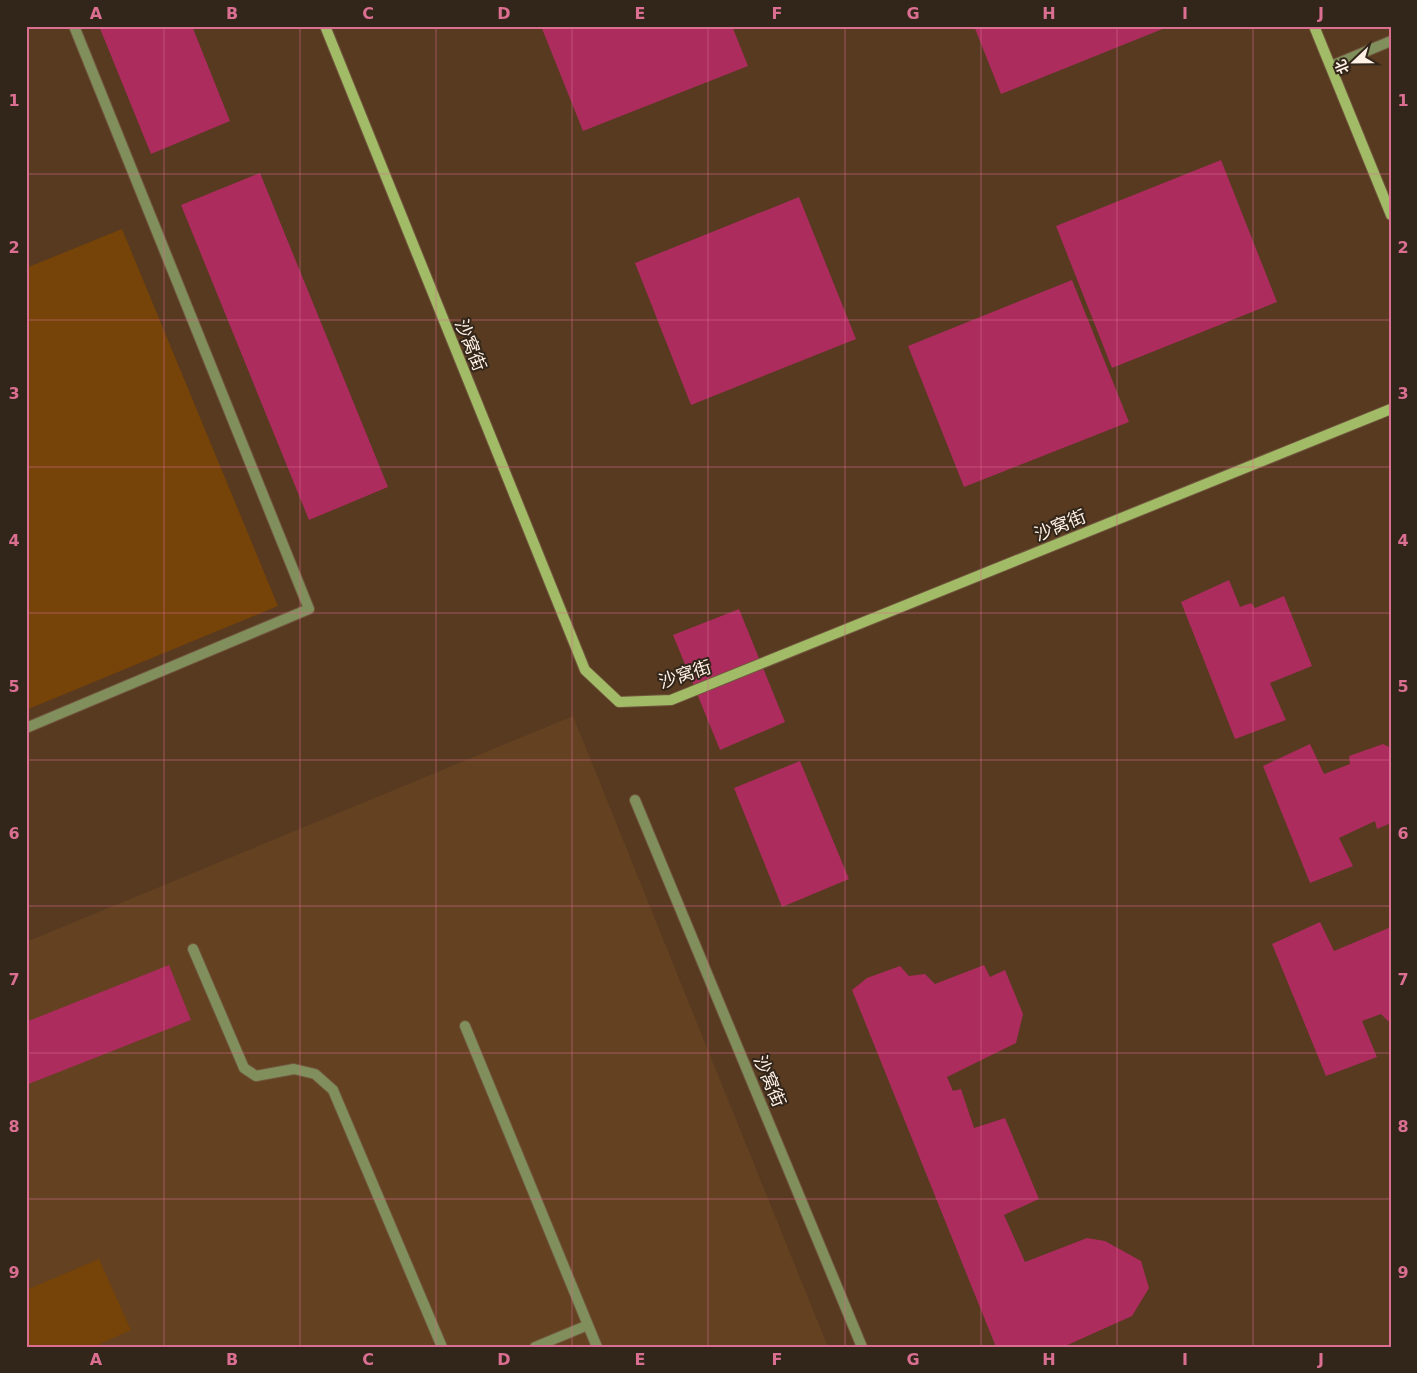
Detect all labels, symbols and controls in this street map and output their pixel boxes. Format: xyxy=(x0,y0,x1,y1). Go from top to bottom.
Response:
text: A xyxy=(90,4,103,23)
text: B xyxy=(226,4,238,23)
text: C xyxy=(362,4,374,23)
text: D xyxy=(497,4,511,23)
text: E xyxy=(635,4,645,23)
text: F xyxy=(772,4,782,23)
text: G xyxy=(906,4,920,23)
text: H xyxy=(1042,4,1056,23)
text: I xyxy=(1182,4,1188,23)
text: J xyxy=(1317,4,1324,23)
north arrow xyxy=(1330,38,1380,88)
text: 北 xyxy=(1332,57,1352,76)
text: 1 xyxy=(8,91,20,110)
text: 1 xyxy=(1397,91,1409,110)
text: 2 xyxy=(8,238,20,257)
text: 2 xyxy=(1397,238,1409,257)
street label: 沙窝街 xyxy=(451,316,491,374)
text: 3 xyxy=(8,384,20,403)
text: 3 xyxy=(1397,384,1409,403)
street label: 沙窝街 xyxy=(1031,505,1089,545)
text: 4 xyxy=(8,531,20,550)
text: 4 xyxy=(1397,531,1409,550)
street label: 沙窝街 xyxy=(656,656,714,692)
text: 5 xyxy=(8,677,20,696)
text: 5 xyxy=(1397,677,1409,696)
text: 6 xyxy=(8,824,20,843)
text: 6 xyxy=(1397,824,1409,843)
text: 7 xyxy=(8,970,20,989)
text: 7 xyxy=(1397,970,1409,989)
street label: 沙窝街 xyxy=(750,1052,790,1110)
text: 8 xyxy=(8,1117,20,1136)
text: 8 xyxy=(1397,1117,1409,1136)
text: 9 xyxy=(8,1263,20,1282)
text: 9 xyxy=(1397,1263,1409,1282)
text: A xyxy=(90,1350,103,1369)
text: B xyxy=(226,1350,238,1369)
text: C xyxy=(362,1350,374,1369)
text: D xyxy=(497,1350,511,1369)
text: E xyxy=(635,1350,645,1369)
text: F xyxy=(772,1350,782,1369)
text: G xyxy=(906,1350,920,1369)
text: H xyxy=(1042,1350,1056,1369)
text: I xyxy=(1182,1350,1188,1369)
text: J xyxy=(1317,1350,1324,1369)

